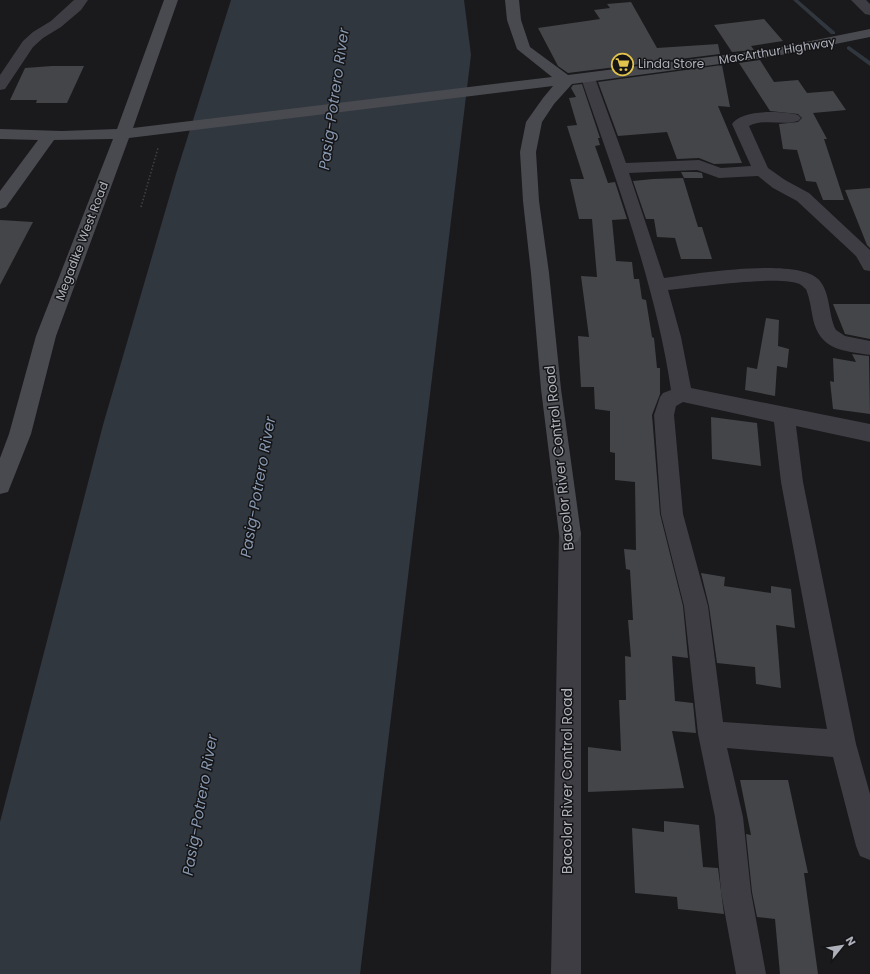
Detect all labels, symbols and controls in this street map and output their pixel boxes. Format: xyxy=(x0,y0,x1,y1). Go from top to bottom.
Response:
water label: Pasig-Potrero River xyxy=(313,26,354,171)
street label: MacArthur Highway xyxy=(718,33,836,68)
supermarket icon: Linda Store xyxy=(609,51,635,77)
place label: Linda Store xyxy=(638,55,704,72)
street label: Megadike West Road xyxy=(51,179,112,303)
street label: Bacolor River Control Road xyxy=(539,365,579,551)
water label: Pasig-Potrero River xyxy=(235,414,280,559)
street label: Bacolor River Control Road xyxy=(557,688,577,874)
water label: Pasig-Potrero River xyxy=(177,732,222,877)
north arrow xyxy=(822,926,862,966)
text: N xyxy=(842,933,860,949)

